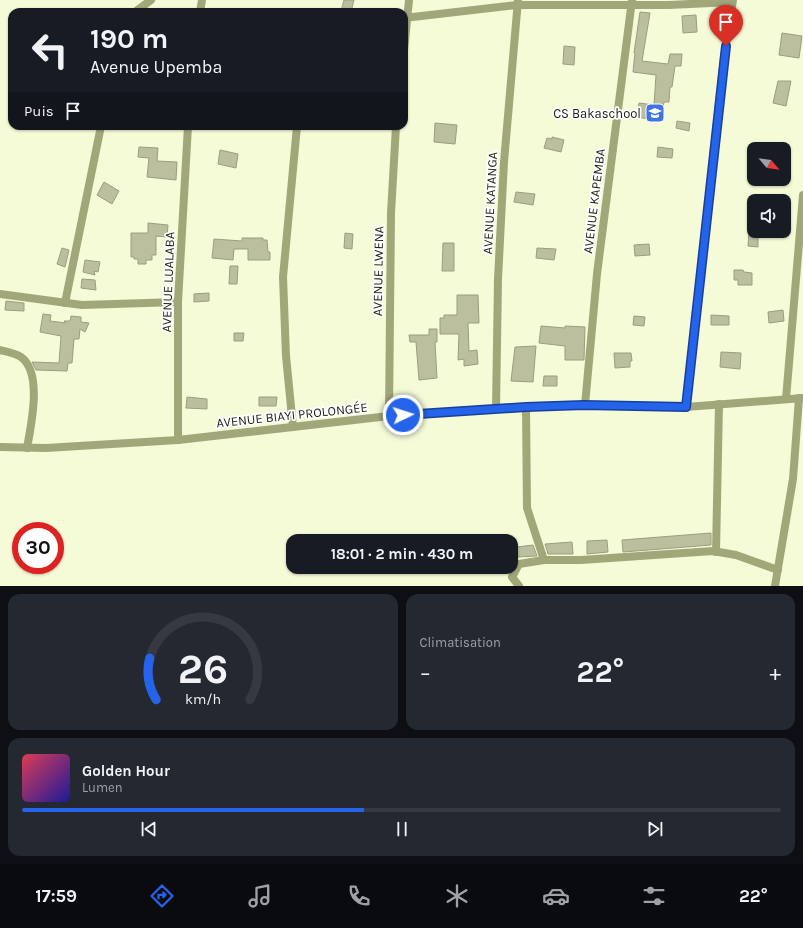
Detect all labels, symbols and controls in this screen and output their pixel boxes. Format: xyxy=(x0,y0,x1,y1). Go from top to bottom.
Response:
pin xyxy=(709,5,743,46)
icon: arrive xyxy=(715,11,737,33)
text: 190 m xyxy=(90,22,168,55)
icon: left xyxy=(24,24,76,76)
text: Avenue Upemba xyxy=(90,56,222,78)
icon: arrive xyxy=(62,100,84,122)
text: Puis xyxy=(24,102,54,120)
school or university icon: CS Bakaschool xyxy=(644,102,666,124)
place label: CS Bakaschool xyxy=(553,106,641,121)
north arrow xyxy=(747,142,791,186)
map controls xyxy=(747,142,791,238)
street label: AVENUE KAPEMBA xyxy=(580,147,608,254)
street label: AVENUE KATANGA xyxy=(480,151,500,255)
button: sound xyxy=(747,194,791,238)
street label: AVENUE LWENA xyxy=(370,225,386,316)
street label: AVENUE LUALABA xyxy=(159,231,177,333)
position arrow xyxy=(382,394,424,436)
street label: AVENUE BIAYI PROLONGÉE xyxy=(215,398,368,430)
speed limit sign: 30 xyxy=(12,522,64,574)
text: 18:01 · 2 min · 430 m xyxy=(331,545,473,563)
text: Climatisation xyxy=(420,635,501,650)
text: 26 xyxy=(178,645,228,693)
text: 22° xyxy=(576,654,624,690)
text: − xyxy=(420,660,431,686)
text: + xyxy=(769,660,781,686)
text: km/h xyxy=(185,691,221,708)
text: Golden Hour xyxy=(82,762,170,780)
text: Lumen xyxy=(82,780,123,795)
icon: previous xyxy=(138,818,160,840)
icon: pause xyxy=(391,818,413,840)
icon: next xyxy=(644,818,666,840)
icon: directions xyxy=(148,882,176,910)
icon: music xyxy=(246,882,274,910)
icon: phone xyxy=(345,882,373,910)
icon: climate xyxy=(443,882,471,910)
icon: car xyxy=(542,882,570,910)
icon: filters xyxy=(640,882,668,910)
text: 17:59 xyxy=(35,885,77,907)
text: 22° xyxy=(739,885,768,907)

